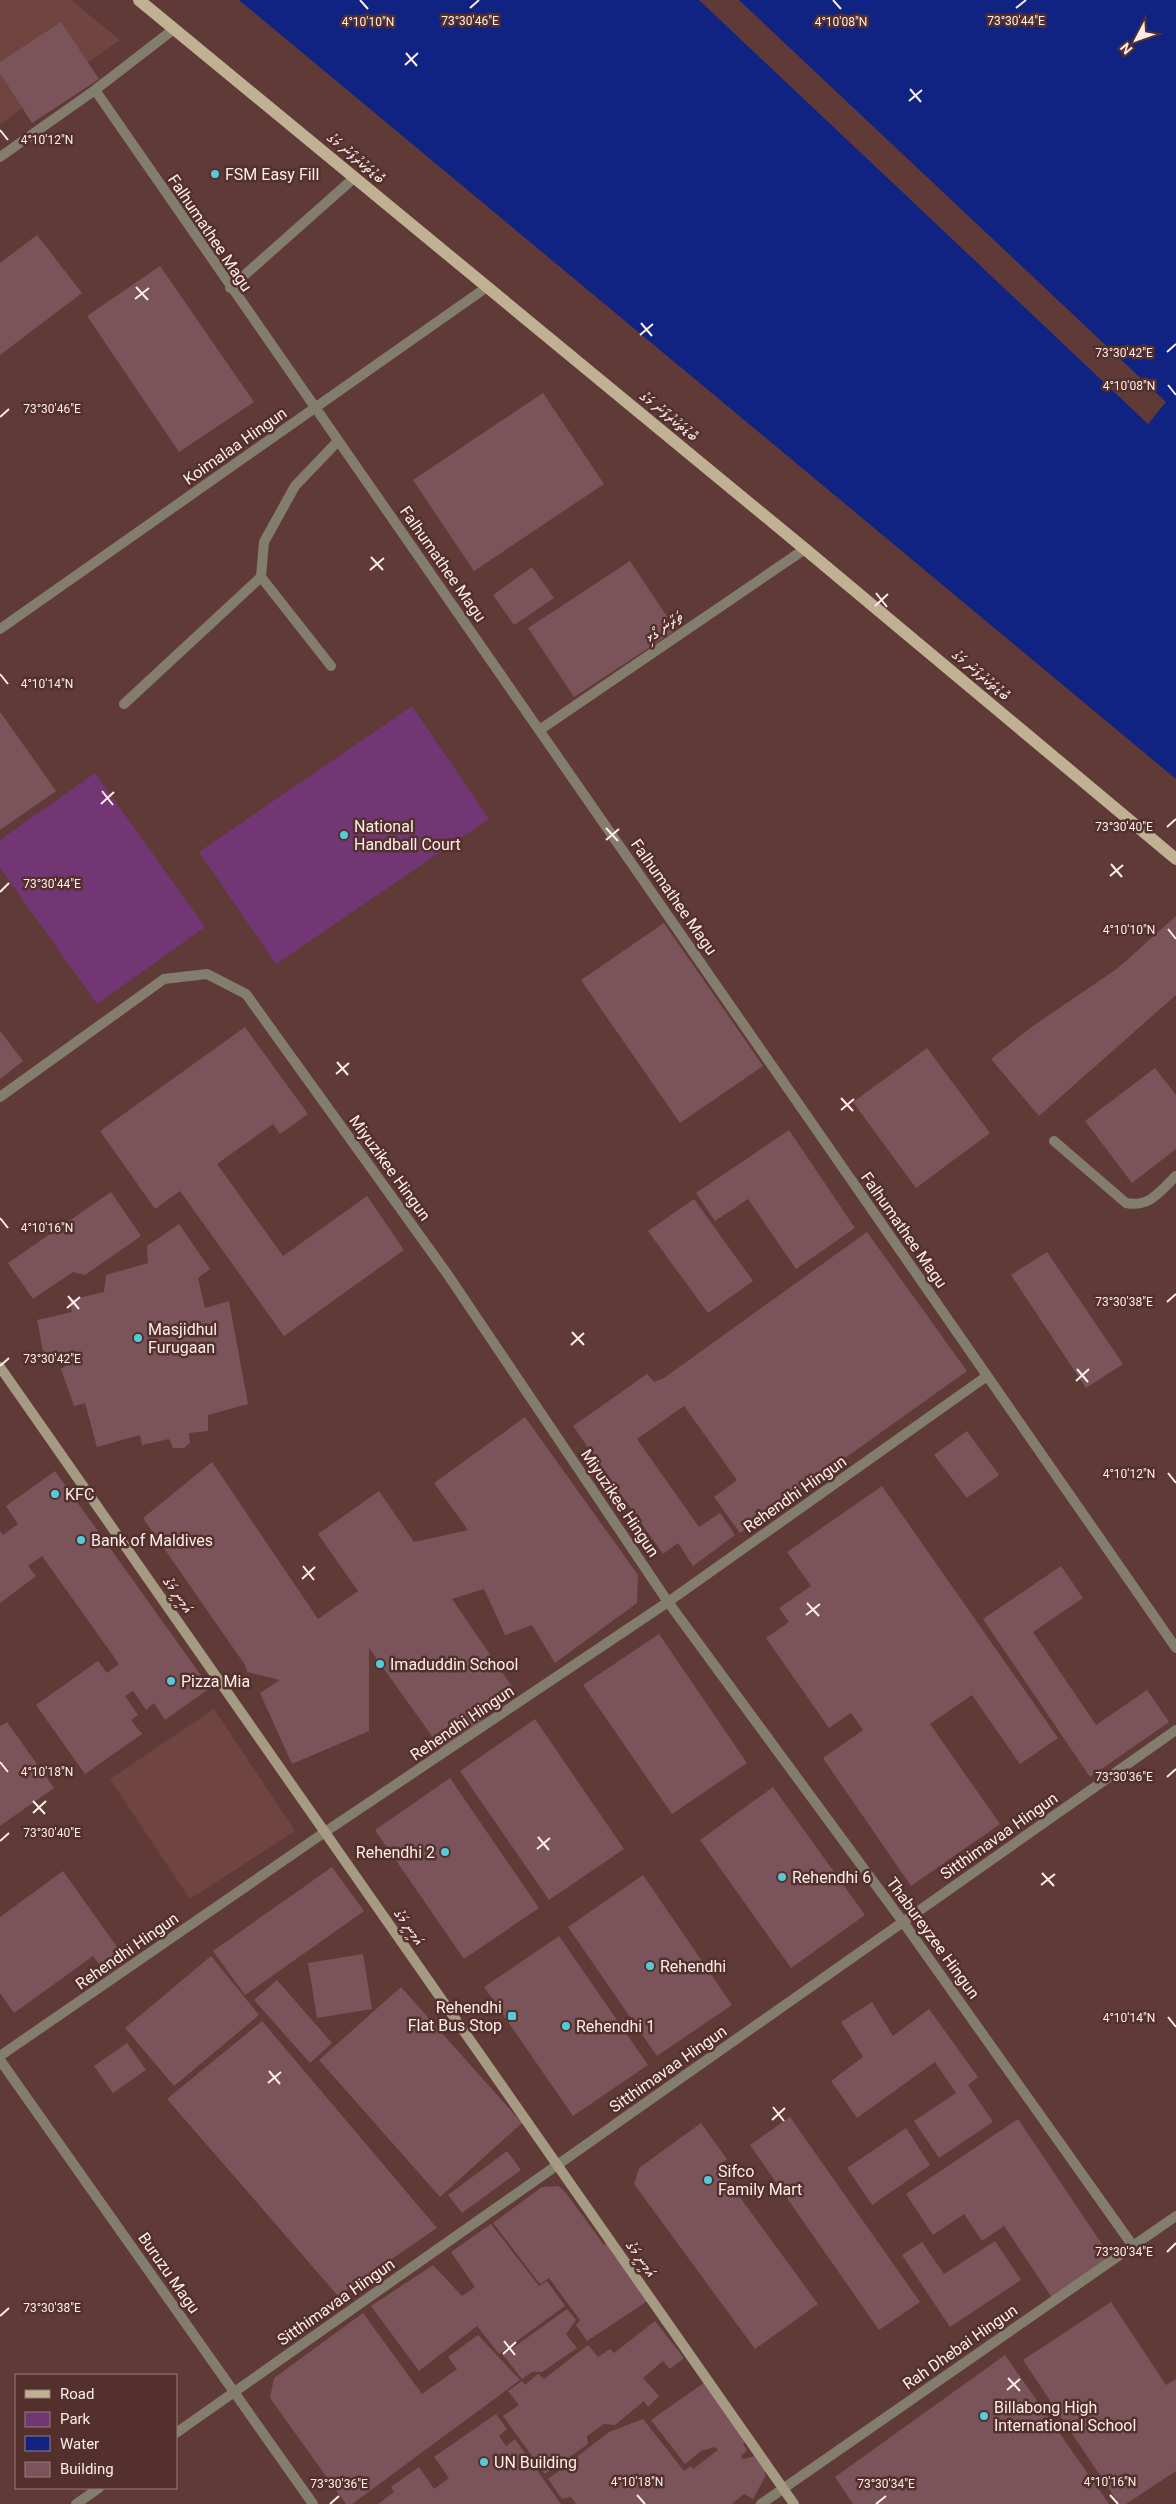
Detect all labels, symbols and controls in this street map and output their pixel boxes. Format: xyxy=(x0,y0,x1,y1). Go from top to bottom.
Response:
text: 73°30'46"E xyxy=(441,14,499,28)
text: 73°30'44"E xyxy=(987,14,1045,28)
text: 4°10'10"N xyxy=(342,15,394,29)
text: 4°10'08"N xyxy=(815,15,867,29)
north arrow xyxy=(1111,15,1161,65)
text: N xyxy=(1117,40,1135,58)
street label: ބޮޑުތަކުރުފާނު މަގު xyxy=(322,128,389,188)
text: 4°10'12"N xyxy=(21,133,73,147)
place label: FSM Easy Fill xyxy=(225,165,319,184)
marker: FSM Easy Fill xyxy=(209,168,221,180)
street label: Falhumathee Magu xyxy=(164,171,256,295)
text: 73°30'42"E xyxy=(1095,346,1153,360)
text: 4°10'08"N xyxy=(1103,379,1155,393)
street label: ބޮޑުތަކުރުފާނު މަގު xyxy=(635,386,702,446)
text: 73°30'46"E xyxy=(23,402,81,416)
street label: Koimalaa Hingun xyxy=(180,403,290,489)
street label: Falhumathee Magu xyxy=(396,502,490,626)
street label: ތަރާނަ ގޯޅި xyxy=(641,607,687,648)
street label: ބޮޑުތަކުރުފާނު މަގު xyxy=(947,645,1014,705)
text: 4°10'14"N xyxy=(21,677,73,691)
place label: National Handball Court xyxy=(354,817,461,854)
text: 73°30'40"E xyxy=(1095,820,1153,834)
marker: National Handball Court xyxy=(338,829,350,841)
street label: Falhumathee Magu xyxy=(627,835,721,959)
text: 73°30'44"E xyxy=(23,877,81,891)
text: 4°10'10"N xyxy=(1103,923,1155,937)
street label: Miyuzikee Hingun xyxy=(345,1112,435,1224)
street label: Falhumathee Magu xyxy=(857,1168,951,1292)
text: 4°10'16"N xyxy=(21,1221,73,1235)
text: 73°30'38"E xyxy=(1095,1295,1153,1309)
place label: Masjidhul Furugaan xyxy=(148,1320,217,1357)
marker: Masjidhul Furugaan xyxy=(132,1332,144,1344)
text: 73°30'42"E xyxy=(23,1352,81,1366)
street label: Miyuzikee Hingun xyxy=(577,1446,663,1560)
street label: Rehendhi Hingun xyxy=(740,1452,850,1536)
text: 4°10'12"N xyxy=(1103,1467,1155,1481)
place label: KFC xyxy=(65,1485,94,1504)
marker: KFC xyxy=(49,1488,61,1500)
place label: Bank of Maldives xyxy=(91,1531,213,1550)
marker: Bank of Maldives xyxy=(75,1534,87,1546)
street label: އަމީނީ މަގު xyxy=(157,1572,197,1618)
place label: Imaduddin School xyxy=(390,1655,519,1674)
marker: Imaduddin School xyxy=(374,1658,386,1670)
place label: Pizza Mia xyxy=(181,1672,250,1691)
marker: Pizza Mia xyxy=(165,1675,177,1687)
street label: Rehendhi Hingun xyxy=(407,1681,517,1765)
text: 4°10'18"N xyxy=(21,1765,73,1779)
text: 73°30'36"E xyxy=(1095,1770,1153,1784)
street label: Sitthimavaa Hingun xyxy=(937,1788,1061,1884)
text: 73°30'40"E xyxy=(23,1826,81,1840)
place label: Rehendhi 2 xyxy=(356,1843,435,1862)
marker: Rehendhi 2 xyxy=(439,1846,451,1858)
place label: Rehendhi 6 xyxy=(792,1868,871,1887)
marker: Rehendhi 6 xyxy=(776,1871,788,1883)
street label: Thabureyzee Hingun xyxy=(883,1874,983,2002)
street label: އަމީނީ މަގު xyxy=(388,1904,428,1950)
street label: Rehendhi Hingun xyxy=(72,1909,182,1993)
place label: Rehendhi xyxy=(660,1957,726,1976)
marker: Rehendhi xyxy=(644,1960,656,1972)
place label: Rehendhi Flat Bus Stop xyxy=(408,1998,502,2035)
marker: Rehendhi Flat Bus Stop xyxy=(506,2010,518,2022)
text: 4°10'14"N xyxy=(1103,2011,1155,2025)
place label: Rehendhi 1 xyxy=(576,2017,655,2036)
marker: Rehendhi 1 xyxy=(560,2020,572,2032)
street label: Sitthimavaa Hingun xyxy=(606,2021,730,2117)
place label: Sifco Family Mart xyxy=(718,2162,802,2199)
marker: Sifco Family Mart xyxy=(702,2174,714,2186)
street label: Buruzu Magu xyxy=(134,2229,204,2317)
street label: އަމީނީ މަގު xyxy=(620,2236,660,2282)
text: 73°30'34"E xyxy=(1095,2245,1153,2259)
street label: Sitthimavaa Hingun xyxy=(274,2254,398,2350)
street label: Rah Dhebai Hingun xyxy=(899,2300,1021,2394)
text: 73°30'38"E xyxy=(23,2301,81,2315)
legend xyxy=(15,2374,178,2489)
text: Road xyxy=(60,2385,94,2403)
place label: Billabong High International School xyxy=(994,2398,1136,2435)
text: Park xyxy=(60,2410,91,2428)
marker: Billabong High International School xyxy=(978,2410,990,2422)
text: Water xyxy=(60,2435,99,2453)
place label: UN Building xyxy=(494,2453,577,2472)
marker: UN Building xyxy=(478,2456,490,2468)
text: Building xyxy=(60,2460,114,2478)
text: 4°10'18"N xyxy=(611,2475,663,2489)
text: 4°10'16"N xyxy=(1084,2475,1136,2489)
text: 73°30'36"E xyxy=(310,2477,368,2491)
text: 73°30'34"E xyxy=(857,2477,915,2491)

